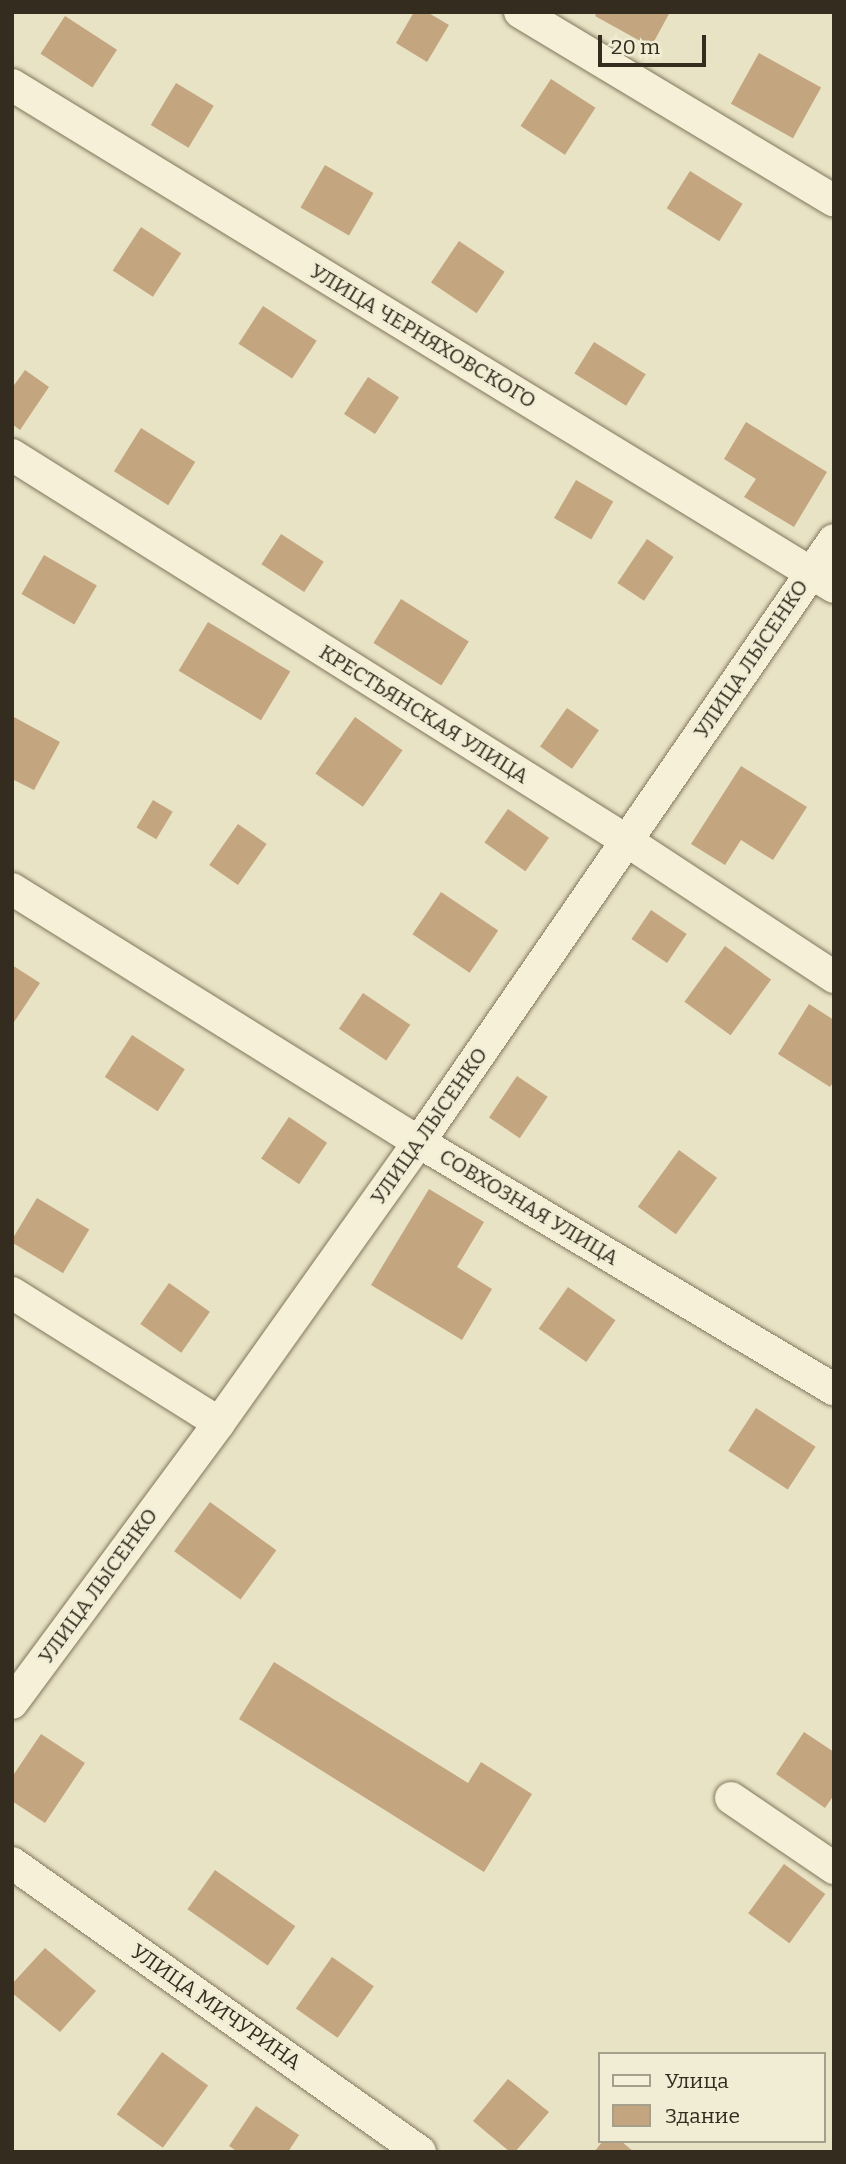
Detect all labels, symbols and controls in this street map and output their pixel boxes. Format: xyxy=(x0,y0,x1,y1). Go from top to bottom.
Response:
scale bar xyxy=(601,21,710,65)
text: 20 m xyxy=(611,34,660,60)
street label: УЛИЦА ЧЕРНЯХОВСКОГО xyxy=(305,258,541,414)
street label: УЛИЦА ЛЫСЕНКО xyxy=(689,575,813,743)
street label: КРЕСТЬЯНСКАЯ УЛИЦА xyxy=(315,639,533,789)
street label: УЛИЦА ЛЫСЕНКО xyxy=(365,1043,493,1209)
street label: СОВХОЗНАЯ УЛИЦА xyxy=(435,1144,623,1270)
street label: УЛИЦА ЛЫСЕНКО xyxy=(33,1503,163,1669)
street label: УЛИЦА МИЧУРИНА xyxy=(126,1939,306,2075)
legend xyxy=(598,2052,825,2143)
text: Улица xyxy=(665,2068,729,2094)
text: Здание xyxy=(665,2103,740,2129)

